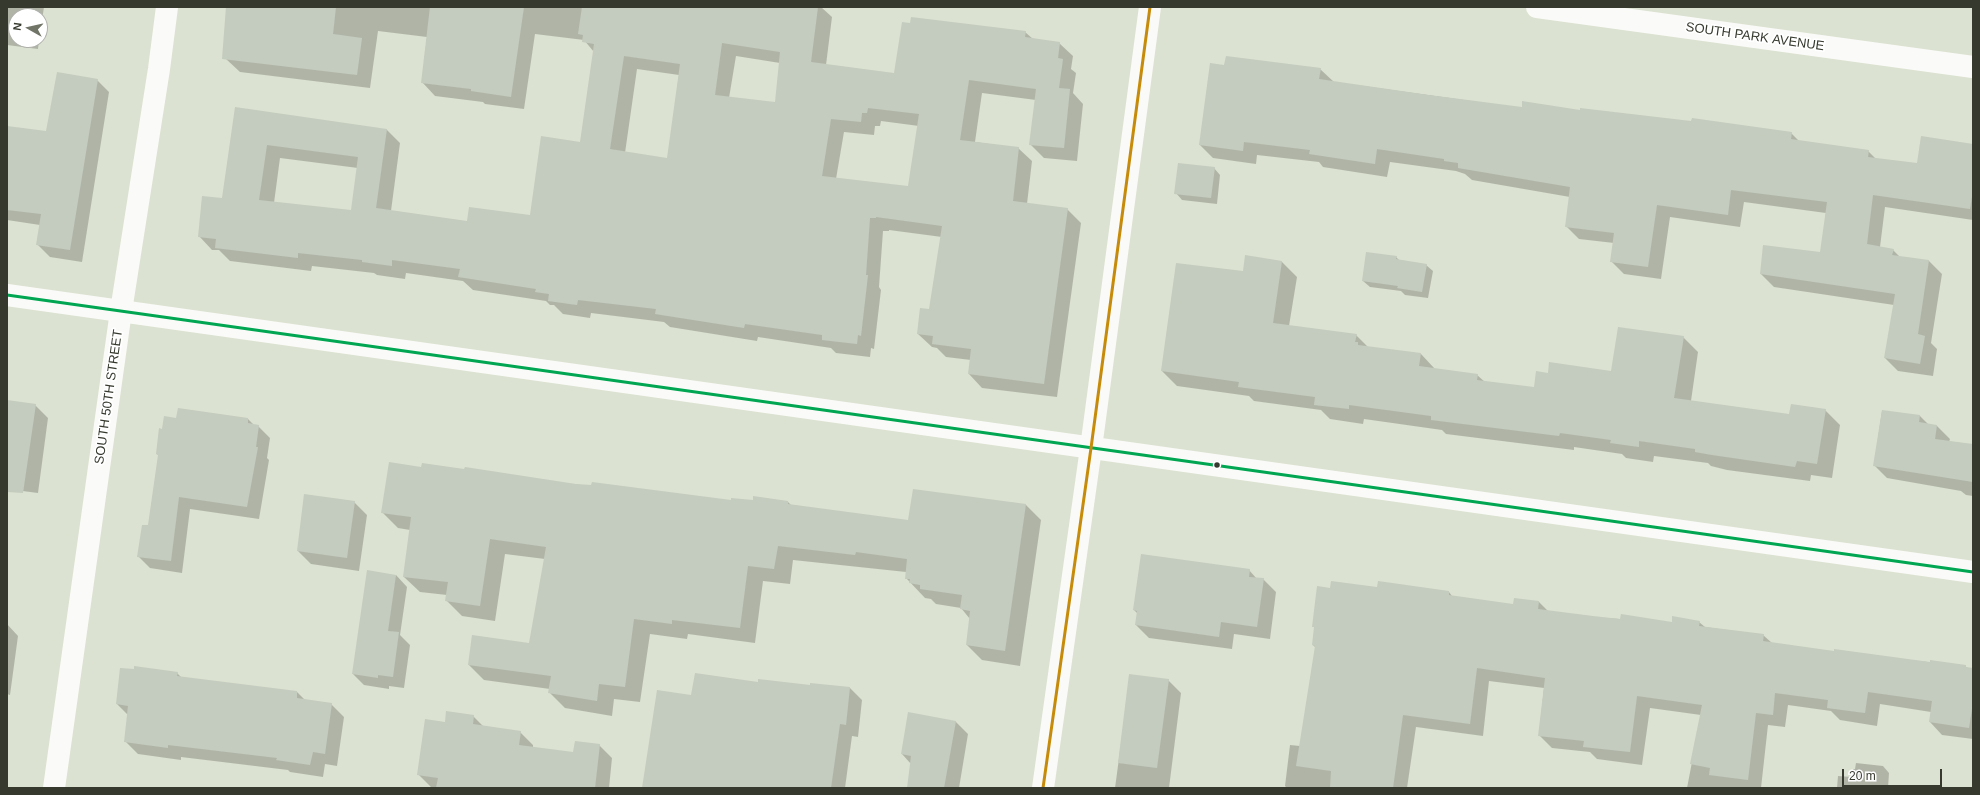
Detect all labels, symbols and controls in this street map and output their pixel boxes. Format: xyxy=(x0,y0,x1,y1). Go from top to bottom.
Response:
north arrow xyxy=(8,8,48,48)
street label: SOUTH PARK AVENUE xyxy=(1685,20,1825,54)
text: N xyxy=(11,22,24,31)
street label: SOUTH 50TH STREET xyxy=(92,329,126,465)
unlabelled marker xyxy=(1212,460,1222,470)
scale bar xyxy=(1844,761,1944,787)
text: 20 m xyxy=(1849,769,1876,783)

